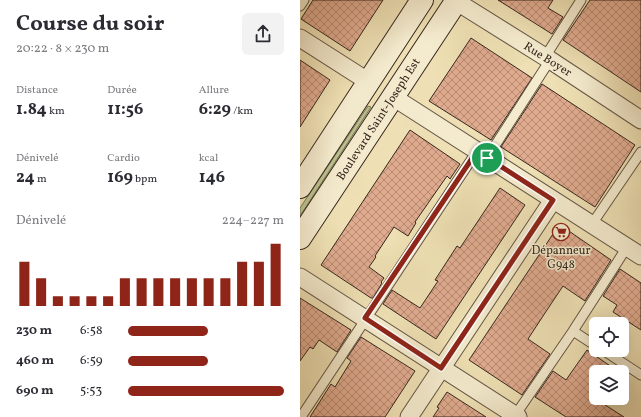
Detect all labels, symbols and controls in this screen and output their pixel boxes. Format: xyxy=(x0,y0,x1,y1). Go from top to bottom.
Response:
text: Course du soir xyxy=(16,9,164,40)
button: share xyxy=(242,13,284,55)
street label: Rue Boyer xyxy=(520,39,575,81)
text: 20:22 · 8 × 230 m xyxy=(16,40,109,58)
street label: Boulevard Saint-Joseph Est xyxy=(333,55,424,184)
text: Distance xyxy=(16,83,58,98)
text: Durée xyxy=(107,83,137,98)
text: Allure xyxy=(199,83,229,98)
text: 1.84 xyxy=(16,98,47,121)
text: 11:56 xyxy=(107,98,143,121)
text: 6:29 xyxy=(199,98,231,121)
text: km xyxy=(47,104,65,119)
text: /km xyxy=(231,104,253,119)
pin xyxy=(470,141,504,175)
icon: arrive xyxy=(476,147,498,169)
text: Dénivelé xyxy=(16,151,59,166)
text: Cardio xyxy=(107,151,140,166)
text: kcal xyxy=(199,151,218,166)
text: 24 xyxy=(16,166,35,189)
text: 169 xyxy=(107,166,133,189)
text: 146 xyxy=(199,166,225,189)
text: m xyxy=(35,172,47,187)
text: bpm xyxy=(133,172,157,187)
text: Dénivelé xyxy=(16,212,66,230)
text: 224–227 m xyxy=(222,212,284,230)
supermarket icon: Dépanneur G948 xyxy=(551,222,571,242)
place label: Dépanneur G948 xyxy=(531,243,591,273)
map controls xyxy=(589,317,629,405)
button: locate xyxy=(589,317,629,357)
text: 230 m xyxy=(16,322,52,340)
text: 6:58 xyxy=(80,322,103,340)
text: 460 m xyxy=(16,352,54,370)
text: 6:59 xyxy=(80,352,102,370)
button: layers xyxy=(589,365,629,405)
text: 690 m xyxy=(16,382,54,400)
text: 5:53 xyxy=(80,382,102,400)

